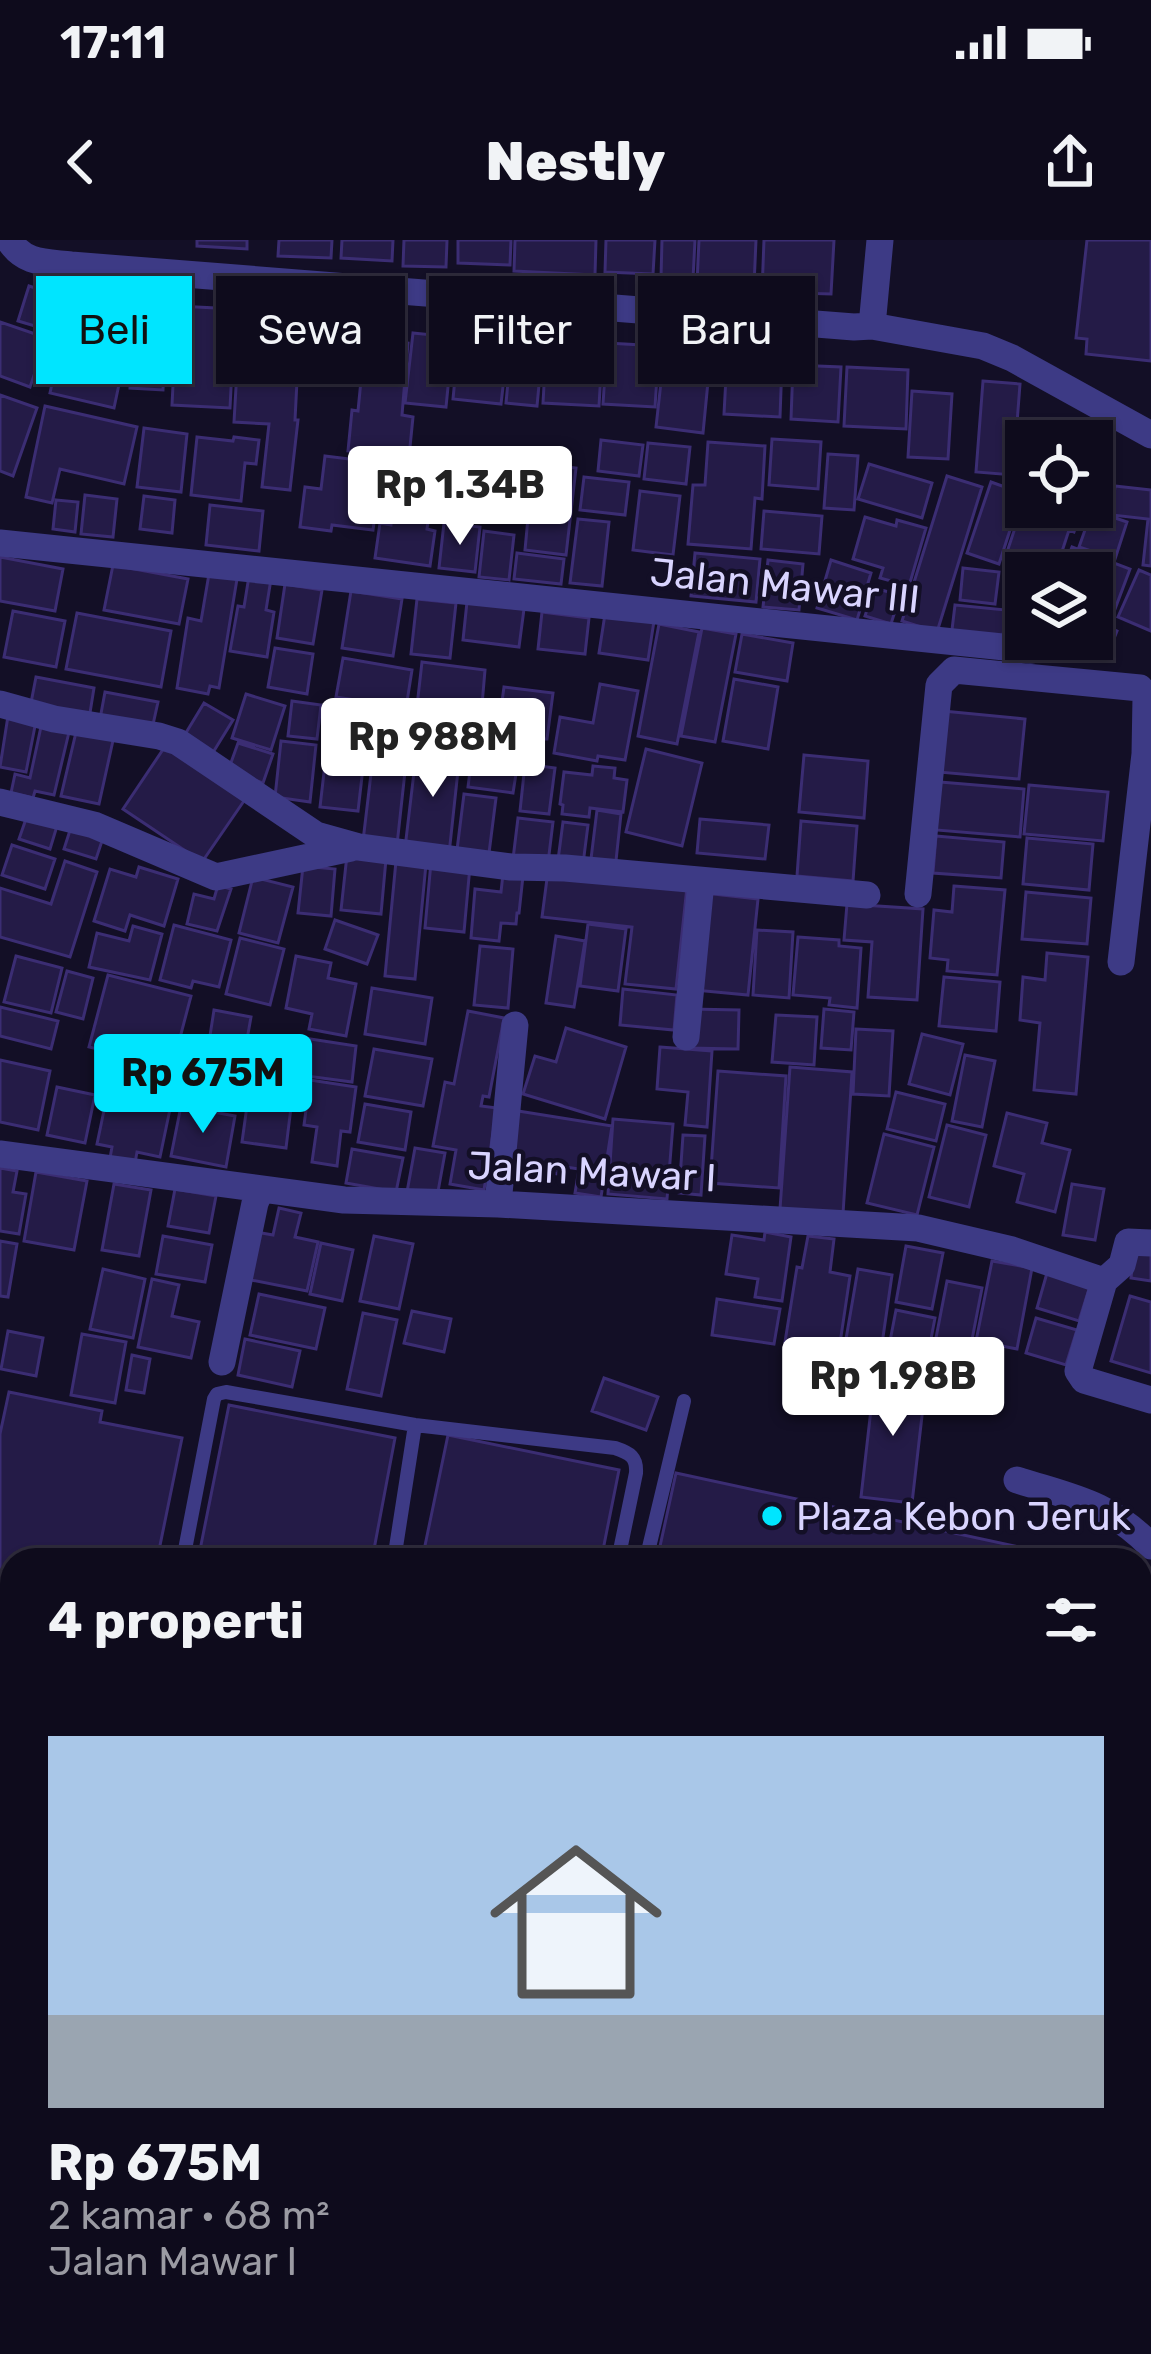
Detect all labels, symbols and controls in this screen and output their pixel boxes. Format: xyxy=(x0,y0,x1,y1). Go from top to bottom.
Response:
text: 17:11 xyxy=(60,16,166,69)
icon: back xyxy=(48,129,114,195)
icon: share xyxy=(1037,129,1103,195)
text: Nestly xyxy=(486,130,665,194)
chip: Beli xyxy=(36,276,192,384)
chip: Sewa xyxy=(216,276,405,384)
chip: Filter xyxy=(429,276,614,384)
chip: Baru xyxy=(638,276,815,384)
map controls xyxy=(1005,420,1113,660)
button: locate xyxy=(1005,420,1113,528)
pin: Rp 1.34B xyxy=(336,446,584,548)
text: Rp 1.34B xyxy=(375,462,545,508)
street label: Jalan Mawar III xyxy=(648,549,922,623)
button: layers xyxy=(1005,552,1113,660)
pin: Rp 988M xyxy=(322,698,544,800)
text: Rp 988M xyxy=(348,714,518,760)
pin: Rp 675M xyxy=(92,1034,314,1136)
text: Rp 675M xyxy=(121,1050,285,1096)
street label: Jalan Mawar I xyxy=(466,1143,718,1201)
pin: Rp 1.98B xyxy=(769,1337,1017,1439)
text: Rp 1.98B xyxy=(809,1353,977,1399)
place label: Plaza Kebon Jeruk xyxy=(796,1494,1131,1540)
marker: Plaza Kebon Jeruk xyxy=(759,1503,785,1529)
icon: filters xyxy=(1038,1587,1104,1653)
text: 4 properti xyxy=(48,1590,304,1651)
icon: home xyxy=(468,1814,684,2030)
text: Rp 675M xyxy=(48,2132,262,2193)
text: 2 kamar · 68 m² xyxy=(48,2193,330,2239)
text: Jalan Mawar I xyxy=(48,2239,297,2285)

